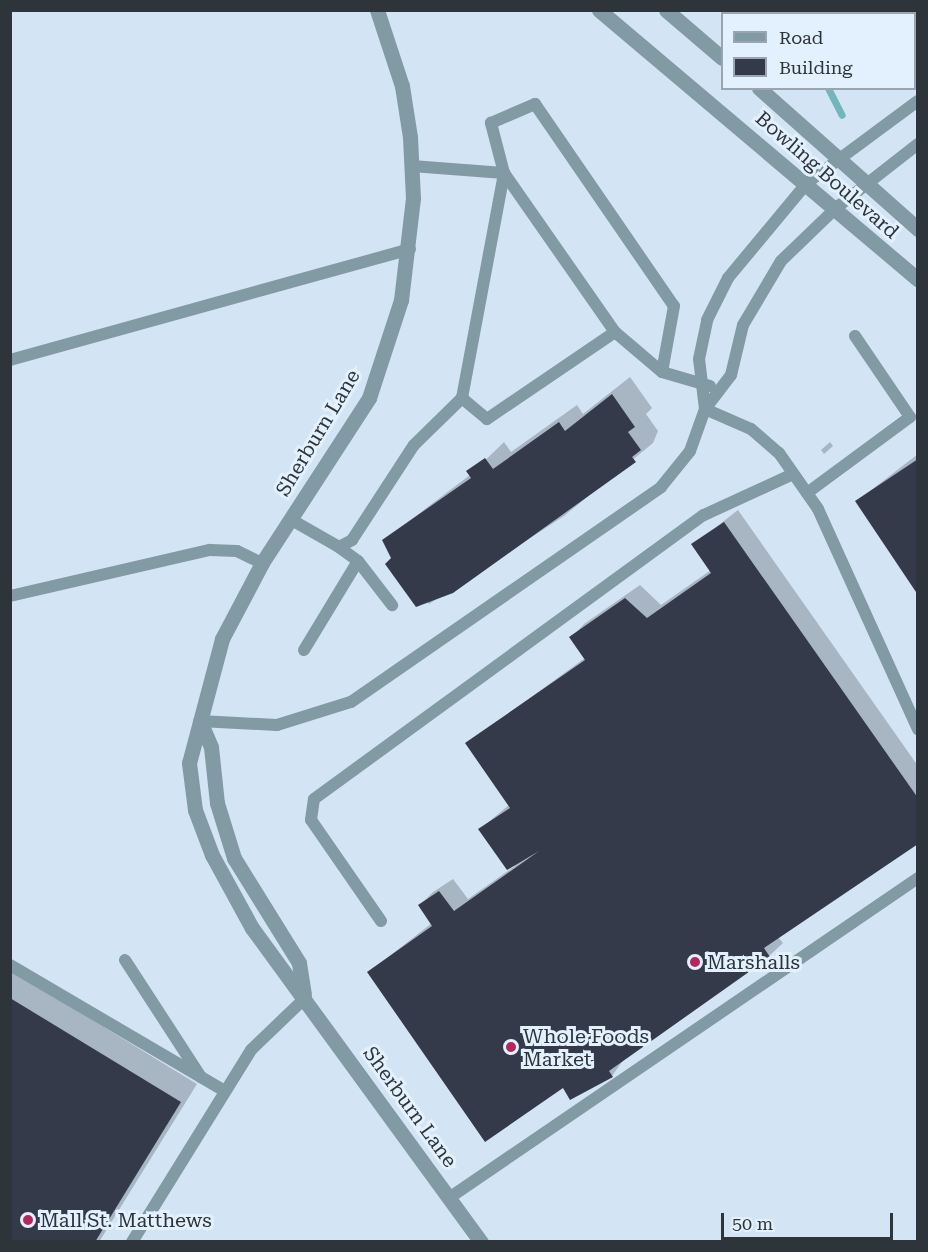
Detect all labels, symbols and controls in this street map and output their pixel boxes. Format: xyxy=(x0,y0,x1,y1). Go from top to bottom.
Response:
legend xyxy=(721,12,916,90)
text: Road xyxy=(779,27,823,48)
text: Building xyxy=(779,57,853,78)
street label: Bowling Boulevard xyxy=(751,106,903,244)
street label: Sherburn Lane xyxy=(271,365,365,501)
place label: Marshalls xyxy=(707,950,800,974)
marker: Marshalls xyxy=(688,955,702,969)
place label: Whole Foods Market xyxy=(523,1024,649,1071)
marker: Whole Foods Market xyxy=(504,1040,518,1054)
street label: Sherburn Lane xyxy=(358,1042,462,1172)
scale bar xyxy=(724,1201,896,1239)
place label: Mall St. Matthews xyxy=(40,1208,212,1232)
marker: Mall St. Matthews xyxy=(21,1213,35,1227)
text: 50 m xyxy=(732,1213,773,1234)

